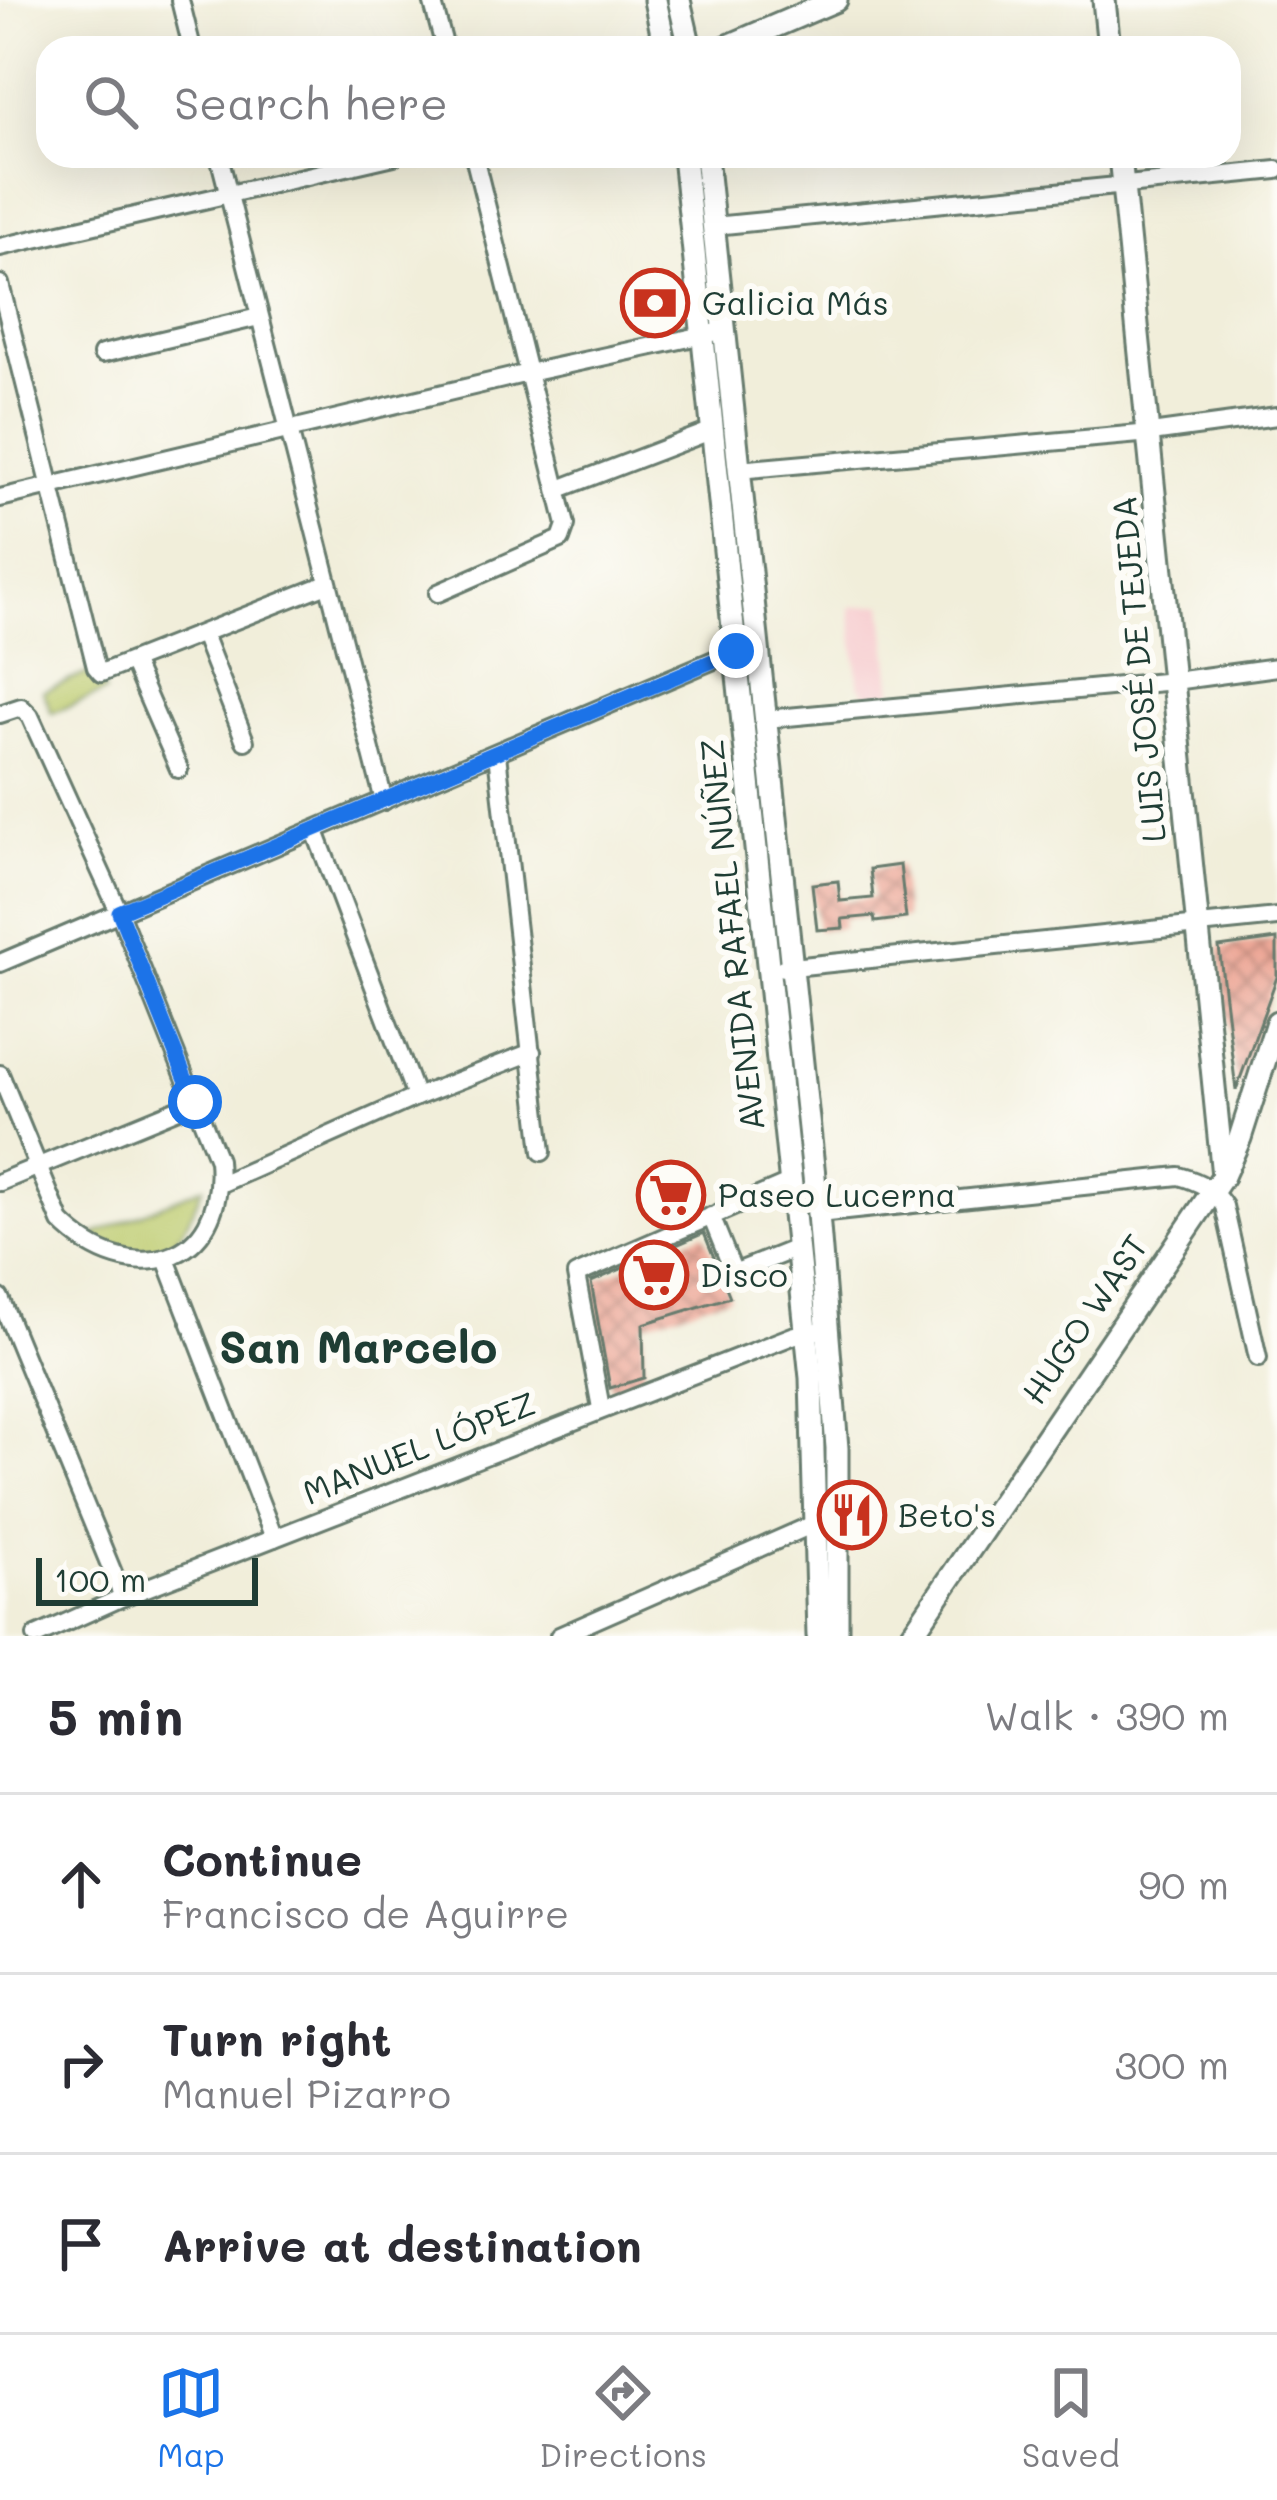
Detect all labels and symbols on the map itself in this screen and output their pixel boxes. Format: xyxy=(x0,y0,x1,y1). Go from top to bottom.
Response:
bank icon: Galicia Más xyxy=(620,268,690,338)
place label: Galicia Más xyxy=(702,280,889,323)
street label: LUIS JOSÉ DE TEJEDA xyxy=(1101,494,1174,844)
route end xyxy=(709,624,763,678)
street label: AVENIDA RAFAEL NÚÑEZ xyxy=(689,737,772,1133)
route start xyxy=(168,1075,222,1129)
supermarket icon: Paseo Lucerna xyxy=(636,1160,706,1230)
place label: Paseo Lucerna xyxy=(718,1172,956,1215)
street label: HUGO WAST xyxy=(1011,1225,1156,1411)
supermarket icon: Disco xyxy=(619,1240,689,1310)
place label: Disco xyxy=(700,1252,788,1295)
district label: San Marcelo xyxy=(219,1316,497,1374)
street label: MANUEL LÓPEZ xyxy=(296,1380,541,1513)
restaurant icon: Beto's xyxy=(817,1480,887,1550)
place label: Beto's xyxy=(898,1492,996,1535)
scale bar xyxy=(36,1552,258,1605)

